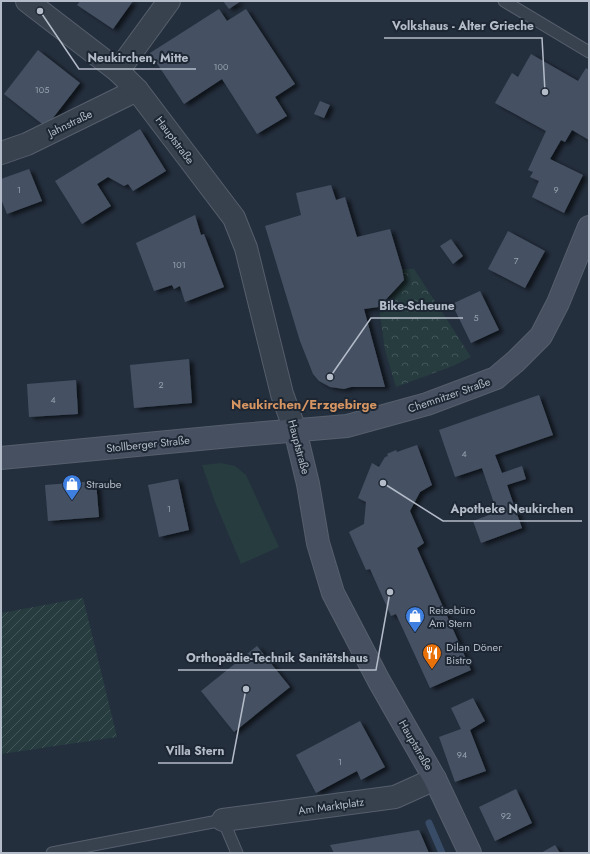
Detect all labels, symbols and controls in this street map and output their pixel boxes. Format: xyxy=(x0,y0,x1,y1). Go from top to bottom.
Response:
callout: Volkshaus - Alter Grieche xyxy=(384,14,542,38)
text: Volkshaus - Alter Grieche xyxy=(391,17,534,35)
callout: Neukirchen, Mitte xyxy=(79,45,196,69)
text: Neukirchen, Mitte xyxy=(88,49,189,67)
house number: 100 xyxy=(214,60,229,73)
house number: 105 xyxy=(35,83,49,96)
street label: Jahnstraße xyxy=(43,105,95,141)
street label: Hauptstraße xyxy=(152,113,198,167)
house number: 1 xyxy=(17,183,21,196)
house number: 9 xyxy=(553,183,559,196)
house number: 7 xyxy=(514,254,519,267)
house number: 101 xyxy=(172,258,186,271)
callout: Bike-Scheune xyxy=(371,294,463,318)
text: Bike-Scheune xyxy=(379,297,455,315)
house number: 5 xyxy=(473,311,479,324)
street label: Chemnitzer Straße xyxy=(406,373,493,417)
house number: 2 xyxy=(158,378,164,391)
house number: 4 xyxy=(50,393,56,406)
district label: Neukirchen/Erzgebirge xyxy=(231,395,377,414)
street label: Hauptstraße xyxy=(284,418,314,476)
street label: Stollberger Straße xyxy=(105,432,191,456)
house number: 4 xyxy=(461,447,467,460)
shop icon: Straube xyxy=(61,473,83,501)
place label: Straube xyxy=(86,476,122,492)
callout: Apotheke Neukirchen xyxy=(443,497,582,521)
text: Apotheke Neukirchen xyxy=(450,500,574,518)
house number: 1 xyxy=(167,502,171,515)
place label: Reisebüro Am Stern xyxy=(429,602,475,631)
shop icon: Reisebüro Am Stern xyxy=(404,605,426,633)
place label: Dilan Döner Bistro xyxy=(446,639,502,668)
restaurant icon: Dilan Döner Bistro xyxy=(421,642,443,670)
callout: Orthopädie-Technik Sanitätshaus xyxy=(178,646,376,670)
text: Orthopädie-Technik Sanitätshaus xyxy=(186,649,369,667)
street label: Hauptstraße xyxy=(395,717,437,773)
callout: Villa Stern xyxy=(158,739,232,763)
text: Villa Stern xyxy=(165,742,224,760)
house number: 94 xyxy=(457,748,467,761)
house number: 1 xyxy=(338,755,342,768)
street label: Am Marktplatz xyxy=(297,793,365,819)
house number: 92 xyxy=(501,809,511,822)

